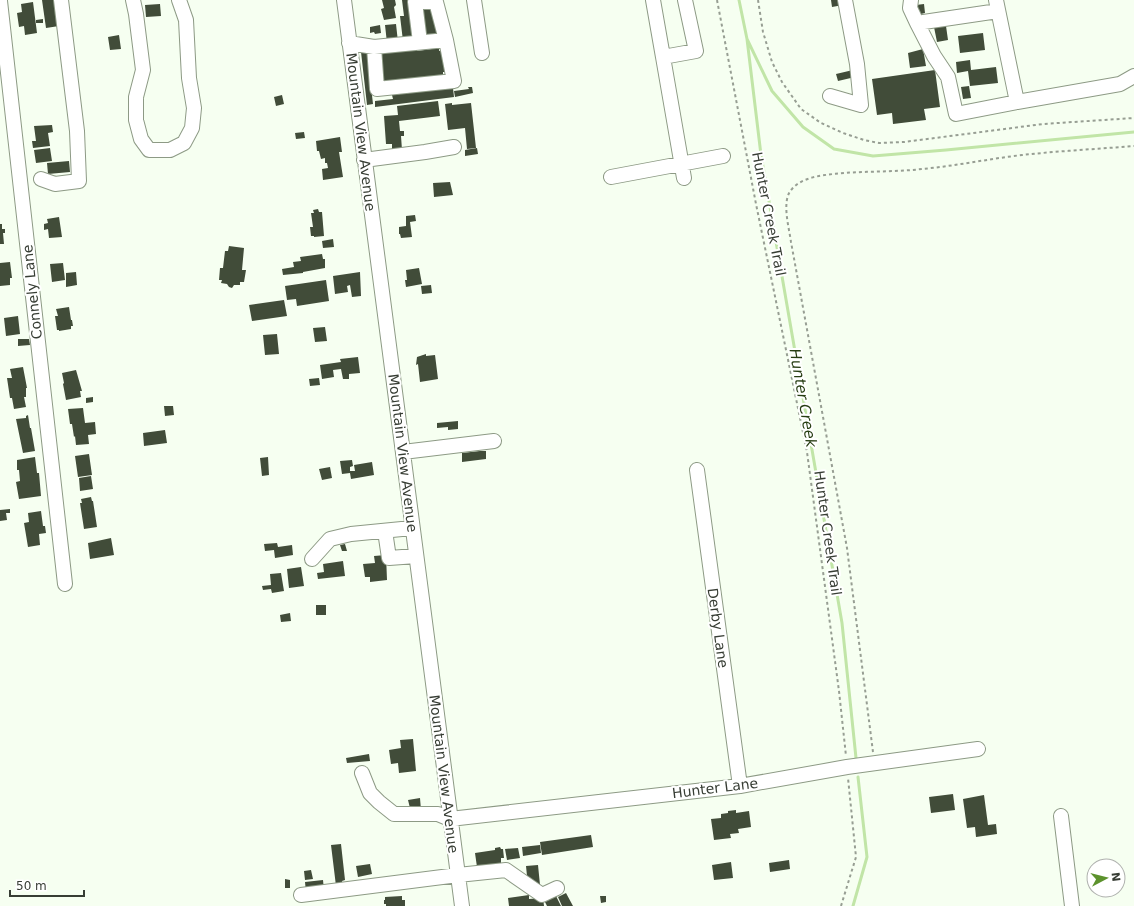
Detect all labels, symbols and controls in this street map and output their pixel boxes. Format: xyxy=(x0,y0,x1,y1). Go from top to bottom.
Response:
street label: Mountain View Avenue xyxy=(343,52,379,212)
street label: Hunter Creek Trail xyxy=(749,151,789,277)
street label: Connely Lane xyxy=(19,244,45,340)
water label: Hunter Creek xyxy=(785,347,821,450)
street label: Mountain View Avenue xyxy=(385,373,421,533)
street label: Hunter Creek Trail xyxy=(811,469,845,597)
street label: Derby Lane xyxy=(704,587,732,669)
street label: Mountain View Avenue xyxy=(426,694,462,854)
street label: Hunter Lane xyxy=(671,775,759,801)
north arrow xyxy=(1086,858,1126,898)
text: N xyxy=(1108,871,1122,882)
scale bar xyxy=(10,872,84,898)
text: 50 m xyxy=(16,879,47,893)

